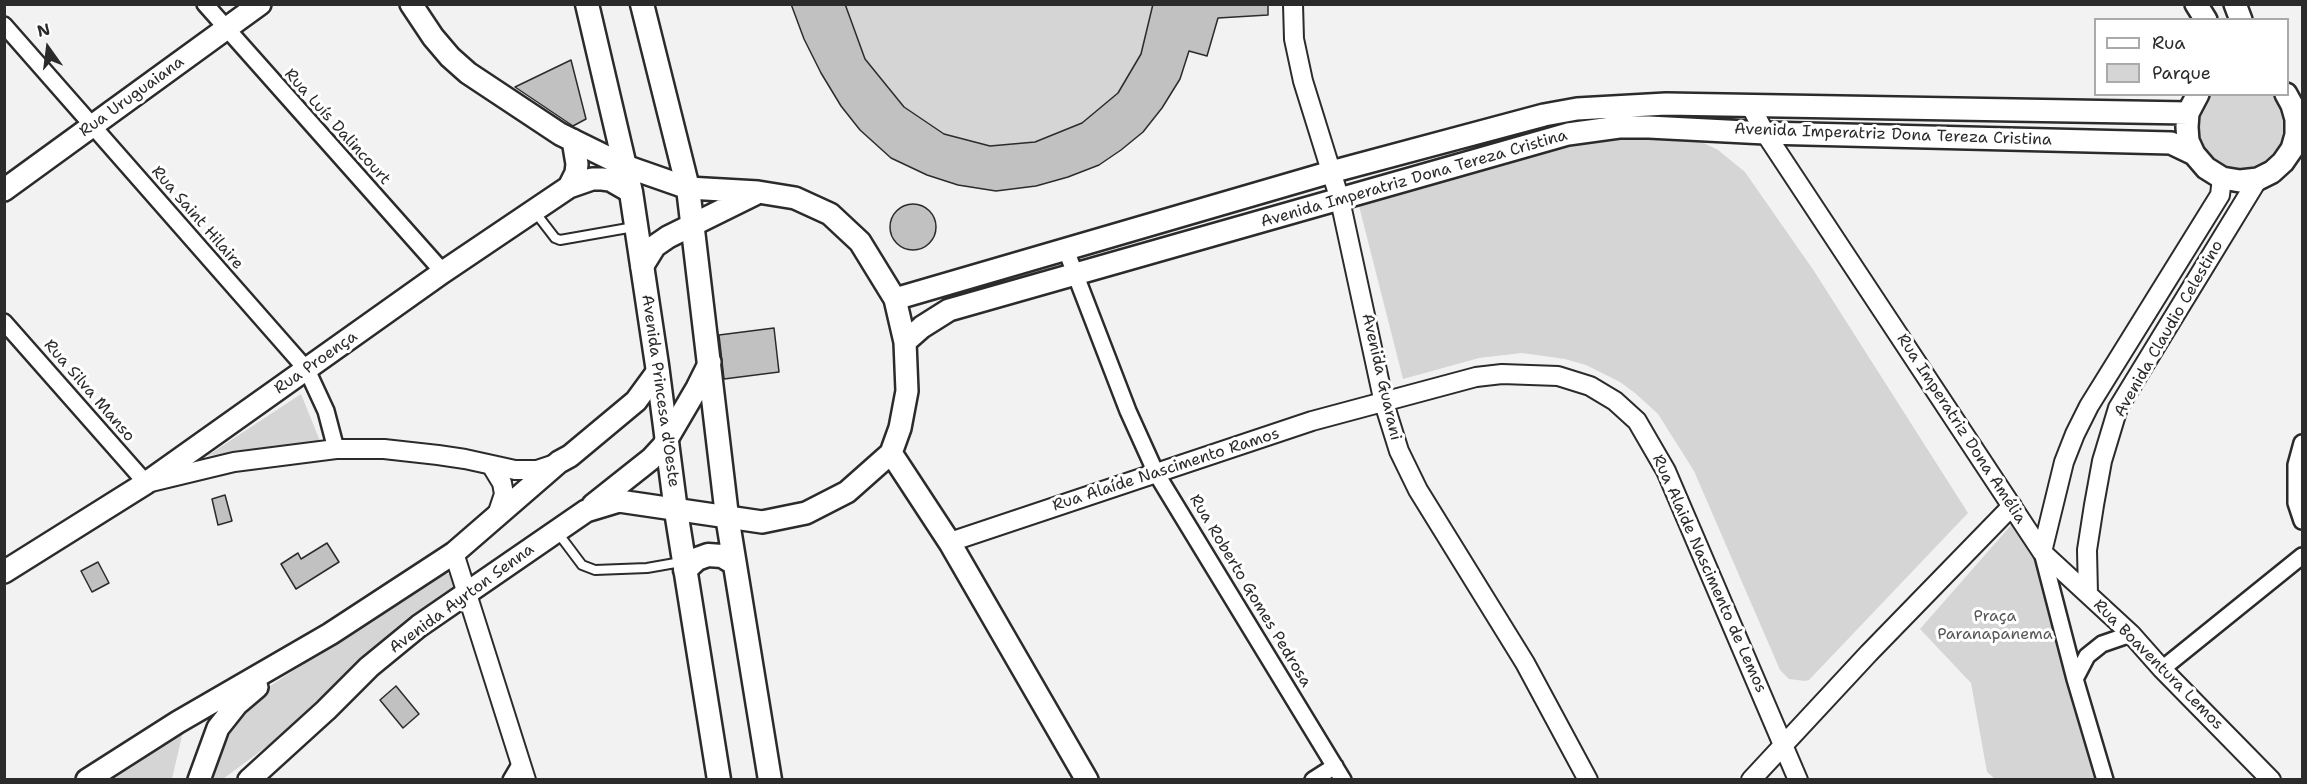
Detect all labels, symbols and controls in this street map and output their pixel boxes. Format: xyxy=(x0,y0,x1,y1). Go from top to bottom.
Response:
north arrow xyxy=(18,18,78,78)
text: N xyxy=(35,18,52,42)
legend xyxy=(2094,18,2289,96)
text: Rua xyxy=(2152,31,2185,55)
street label: Rua Uruguaiana xyxy=(76,53,188,141)
text: Parque xyxy=(2152,61,2211,85)
street label: Rua Luís Dalincourt xyxy=(280,65,394,189)
street label: Avenida Imperatriz Dona Tereza Cristina xyxy=(1734,120,2052,150)
street label: Avenida Imperatriz Dona Tereza Cristina xyxy=(1259,126,1569,232)
street label: Rua Saint Hilaire xyxy=(147,162,247,274)
street label: Avenida Claudio Celestino xyxy=(2110,237,2228,421)
street label: Avenida Princesa d'Oeste xyxy=(637,293,683,489)
street label: Avenida Guarani xyxy=(1357,312,1405,442)
street label: Rua Proença xyxy=(271,327,361,399)
street label: Rua Imperatriz Dona Amélia xyxy=(1892,330,2030,528)
street label: Rua Silva Manso xyxy=(39,336,139,446)
street label: Rua Alaíde Nascimento Ramos xyxy=(1050,424,1282,516)
street label: Rua Alaide Nascimento de Lemos xyxy=(1648,452,1770,696)
street label: Rua Roberto Gomes Pedrosa xyxy=(1185,491,1315,691)
street label: Avenida Ayrton Senna xyxy=(386,540,538,658)
street label: Rua Boaventura Lemos xyxy=(2089,596,2227,734)
park label: Praça Paranapanema xyxy=(1937,607,2053,645)

